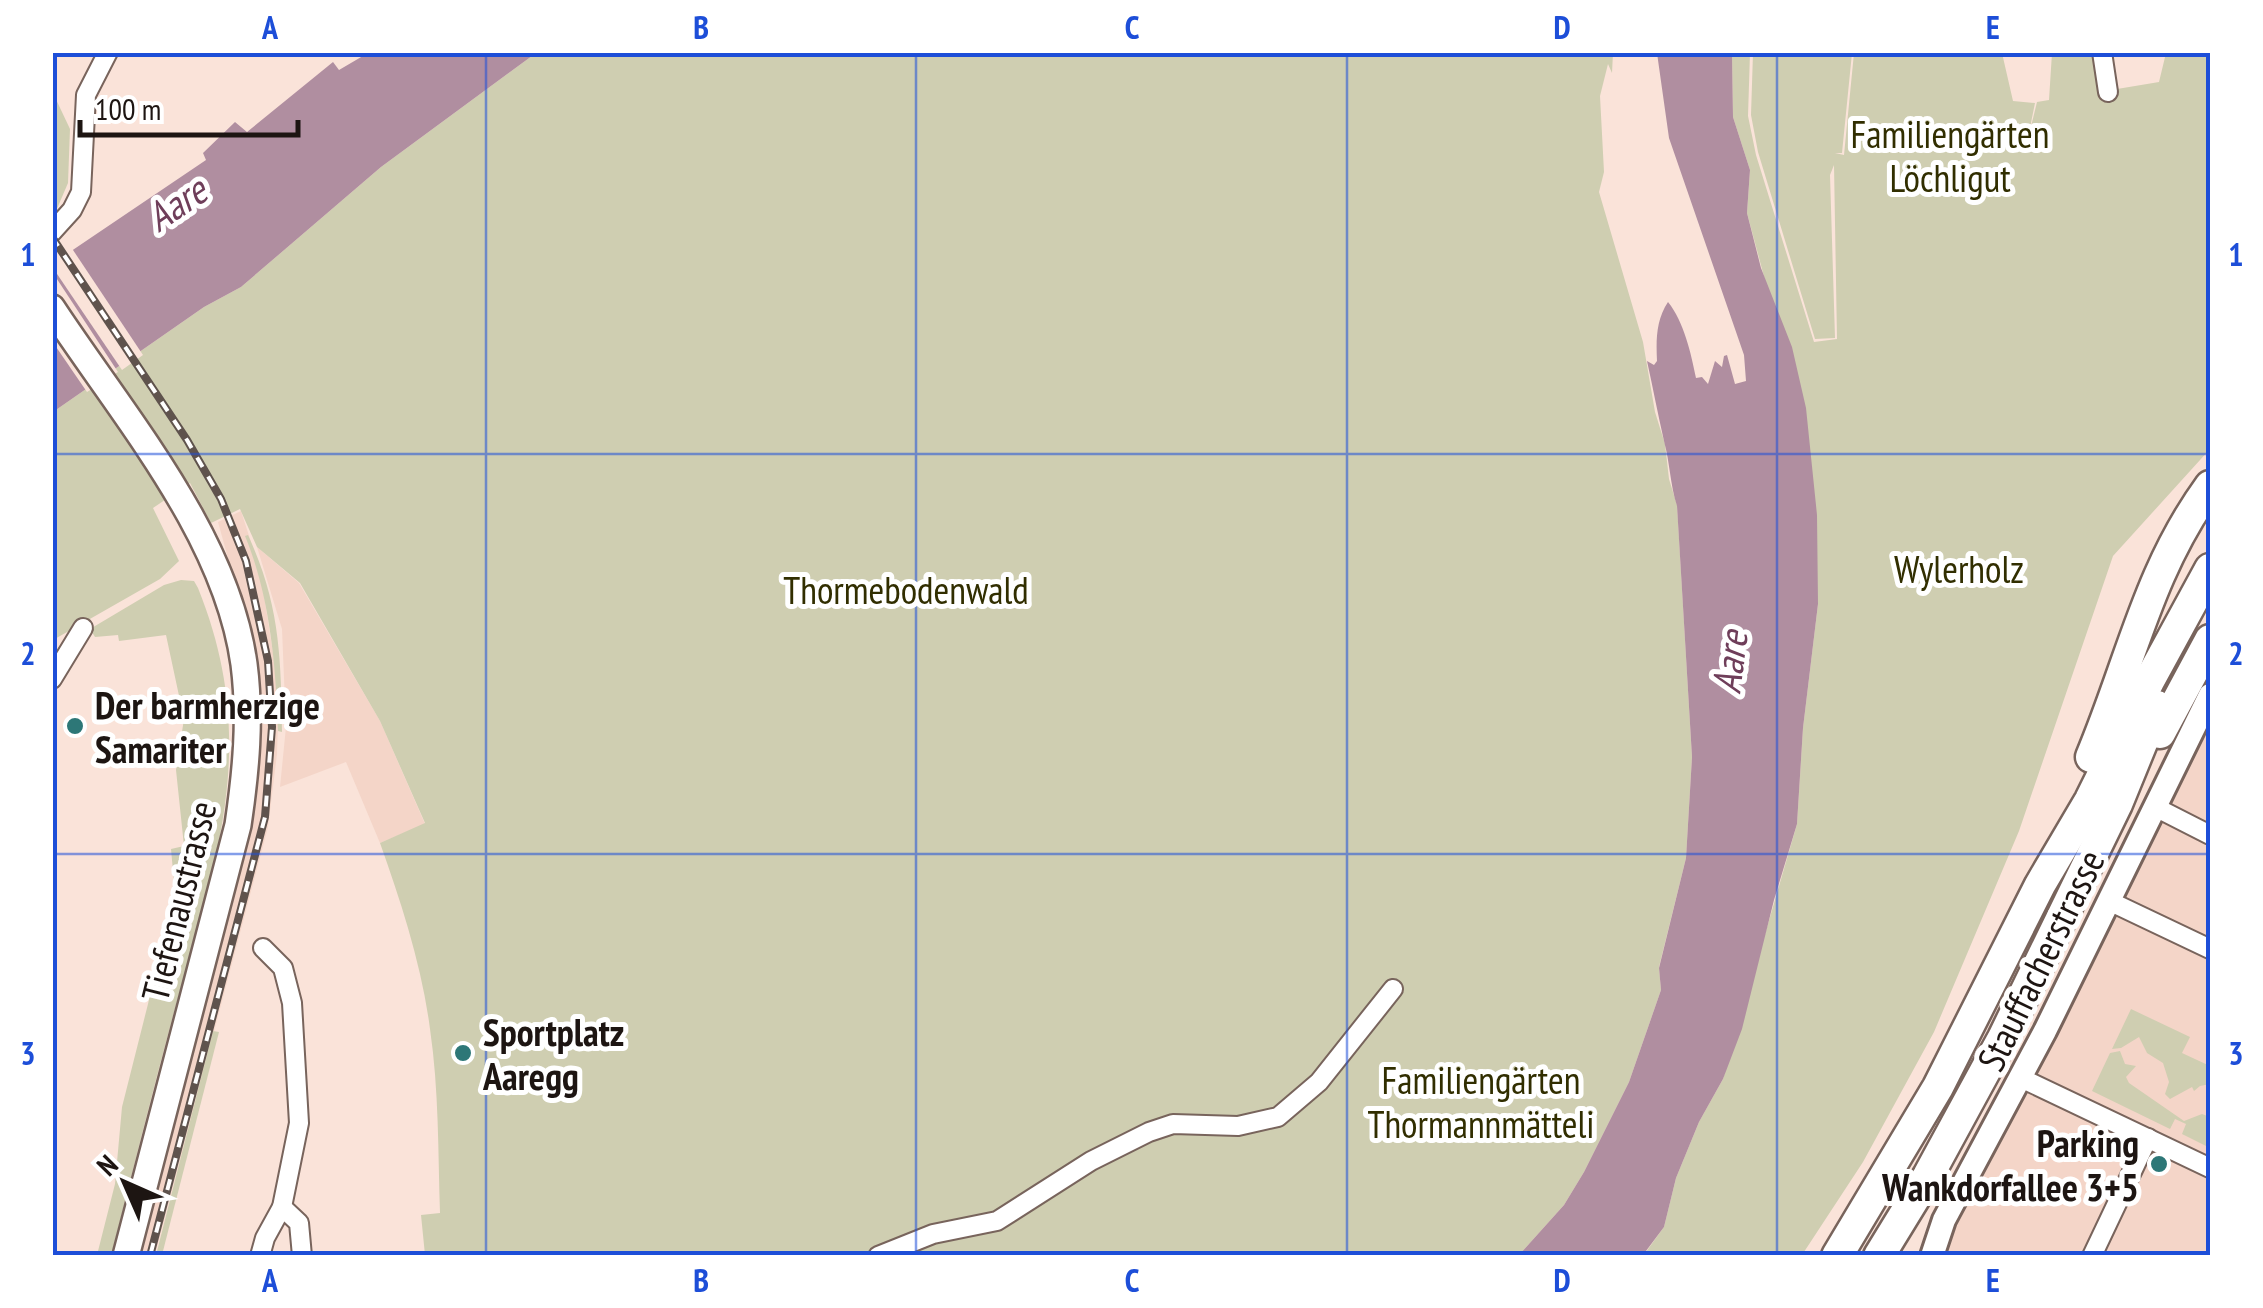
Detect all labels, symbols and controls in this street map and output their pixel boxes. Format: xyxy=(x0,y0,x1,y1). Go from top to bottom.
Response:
text: A xyxy=(261,6,279,48)
text: B xyxy=(693,6,709,48)
text: C xyxy=(1125,6,1140,48)
text: D xyxy=(1553,6,1571,48)
text: E xyxy=(1986,6,2000,48)
scale bar xyxy=(80,75,298,137)
text: 100 m xyxy=(95,89,161,128)
park label: Familiengärten Löchligut xyxy=(1851,109,2049,202)
water label: Aare xyxy=(136,163,218,242)
text: 1 xyxy=(20,233,36,275)
text: 1 xyxy=(2228,233,2244,275)
park label: Wylerholz xyxy=(1894,544,2024,593)
park label: Thormebodenwald xyxy=(783,565,1029,614)
water label: Aare xyxy=(1699,625,1759,696)
text: 2 xyxy=(20,632,36,674)
text: 2 xyxy=(2228,632,2244,674)
place label: Der barmherzige Samariter xyxy=(95,680,320,773)
marker: Der barmherzige Samariter xyxy=(64,715,86,737)
street label: Tiefenaustrasse xyxy=(129,796,227,1006)
street label: Stauffacherstrasse xyxy=(1965,842,2115,1078)
place label: Sportplatz Aaregg xyxy=(482,1007,624,1100)
text: 3 xyxy=(20,1032,36,1074)
text: 3 xyxy=(2228,1032,2244,1074)
marker: Sportplatz Aaregg xyxy=(452,1042,474,1064)
park label: Familiengärten Thormannmätteli xyxy=(1367,1055,1595,1148)
place label: Parking Wankdorfallee 3+5 xyxy=(1881,1118,2139,1211)
north arrow xyxy=(75,1133,175,1233)
text: N xyxy=(89,1147,125,1183)
marker: Parking Wankdorfallee 3+5 xyxy=(2148,1153,2170,1175)
text: A xyxy=(261,1259,279,1301)
text: B xyxy=(693,1259,709,1301)
text: C xyxy=(1125,1259,1140,1301)
text: D xyxy=(1553,1259,1571,1301)
text: E xyxy=(1986,1259,2000,1301)

